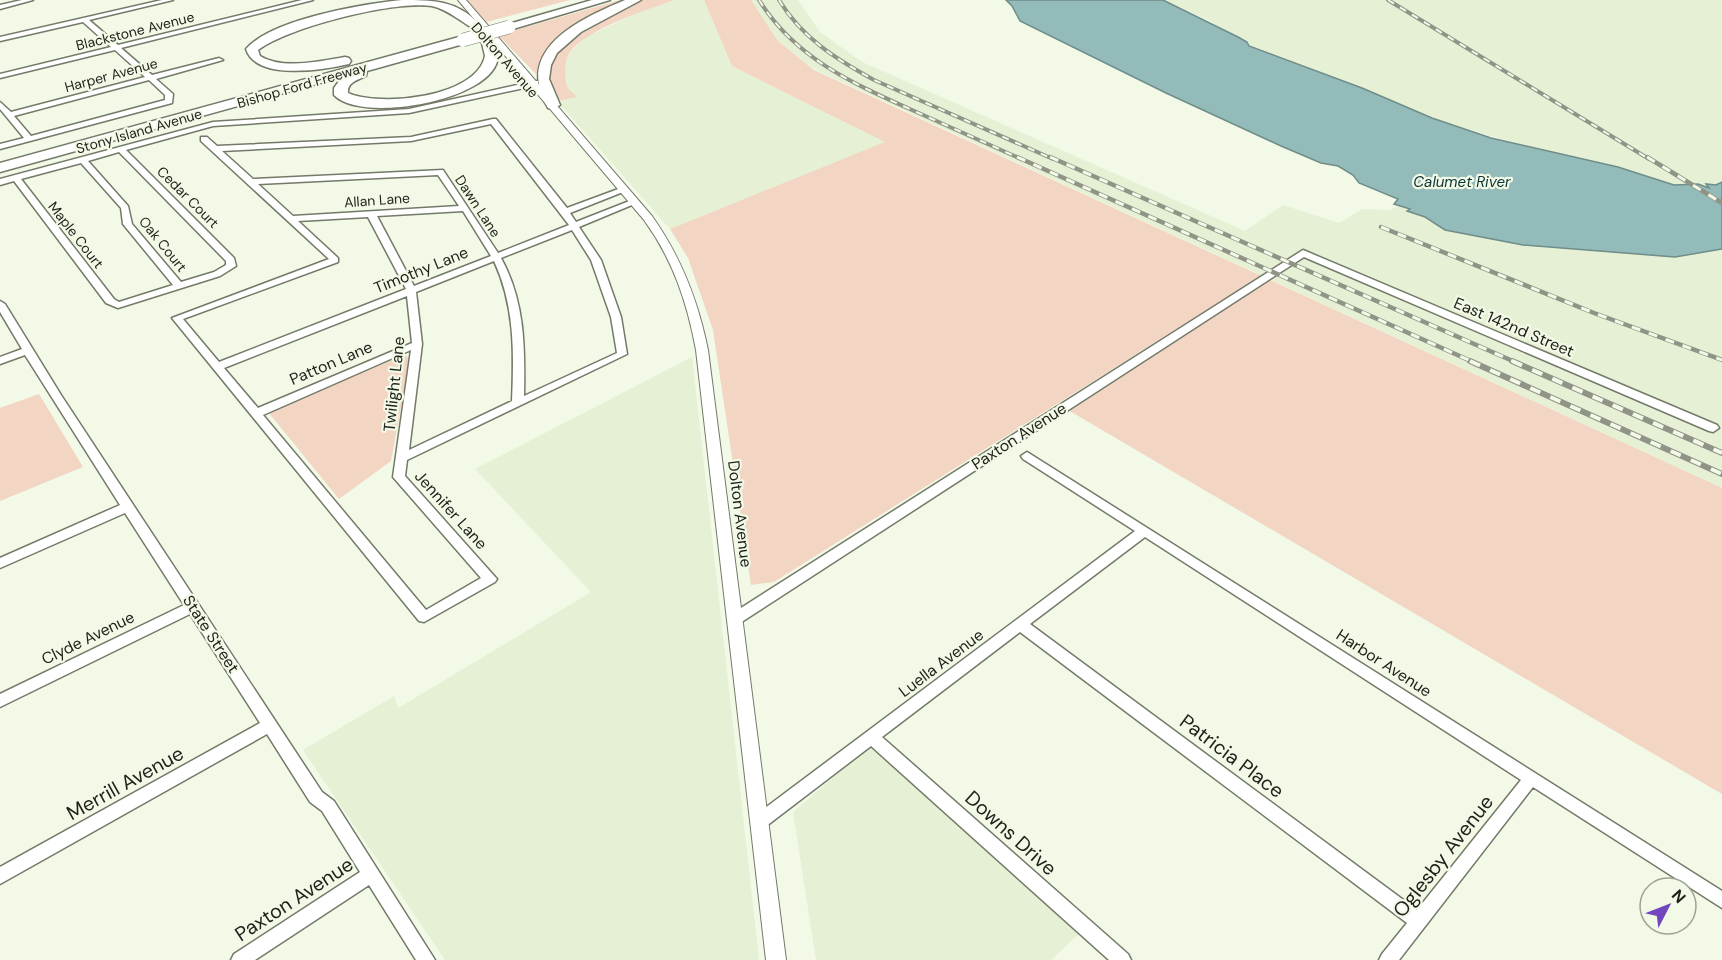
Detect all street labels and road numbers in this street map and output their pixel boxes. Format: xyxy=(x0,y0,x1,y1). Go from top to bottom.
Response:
street label: Blackstone Avenue xyxy=(74,8,196,54)
street label: Dolton Avenue xyxy=(467,19,543,101)
street label: Harper Avenue xyxy=(63,54,160,96)
street label: Bishop Ford Freeway xyxy=(235,58,369,112)
street label: Stony Island Avenue xyxy=(74,104,204,158)
street label: Cedar Court xyxy=(153,162,223,232)
street label: Dawn Lane xyxy=(451,172,505,241)
street label: Allan Lane xyxy=(343,189,411,211)
street label: Maple Court xyxy=(44,198,108,272)
street label: Oak Court xyxy=(135,213,191,275)
street label: Timothy Lane xyxy=(371,242,471,298)
street label: East 142nd Street xyxy=(1451,292,1577,362)
street label: Twilight Lane xyxy=(379,335,409,433)
street label: Patton Lane xyxy=(286,336,376,390)
street label: Paxton Avenue xyxy=(968,398,1070,474)
street label: Dolton Avenue xyxy=(723,459,757,569)
street label: Jennifer Lane xyxy=(410,466,492,554)
street label: State Street xyxy=(178,591,244,677)
street label: Clyde Avenue xyxy=(38,606,138,670)
street label: Luella Avenue xyxy=(894,624,988,702)
street label: Harbor Avenue xyxy=(1332,624,1436,702)
street label: Patricia Place xyxy=(1175,708,1289,804)
street label: Merrill Avenue xyxy=(62,740,188,826)
street label: Downs Drive xyxy=(960,785,1062,881)
street label: Oglesby Avenue xyxy=(1387,789,1499,923)
street label: Paxton Avenue xyxy=(230,851,358,947)

